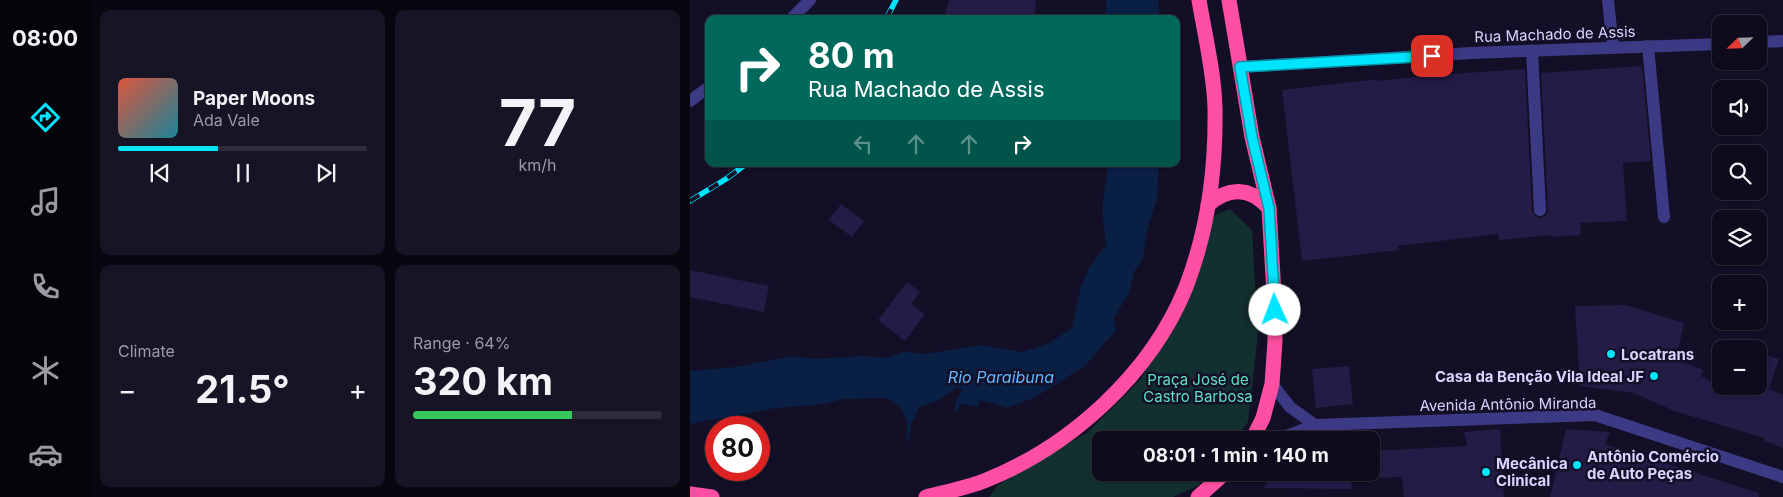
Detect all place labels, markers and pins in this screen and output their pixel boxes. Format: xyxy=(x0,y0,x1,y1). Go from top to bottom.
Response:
pin xyxy=(1411,35,1453,77)
place label: Locatrans xyxy=(1621,345,1694,364)
marker: Locatrans xyxy=(1605,348,1617,360)
place label: Casa da Benção Vila Ideal JF xyxy=(1435,367,1644,386)
marker: Casa da Benção Vila Ideal JF xyxy=(1648,370,1660,382)
place label: Antônio Comércio de Auto Peças xyxy=(1587,447,1719,483)
place label: Mecânica Clinical xyxy=(1496,454,1568,490)
marker: Antônio Comércio de Auto Peças xyxy=(1571,459,1583,471)
marker: Mecânica Clinical xyxy=(1480,466,1492,478)

